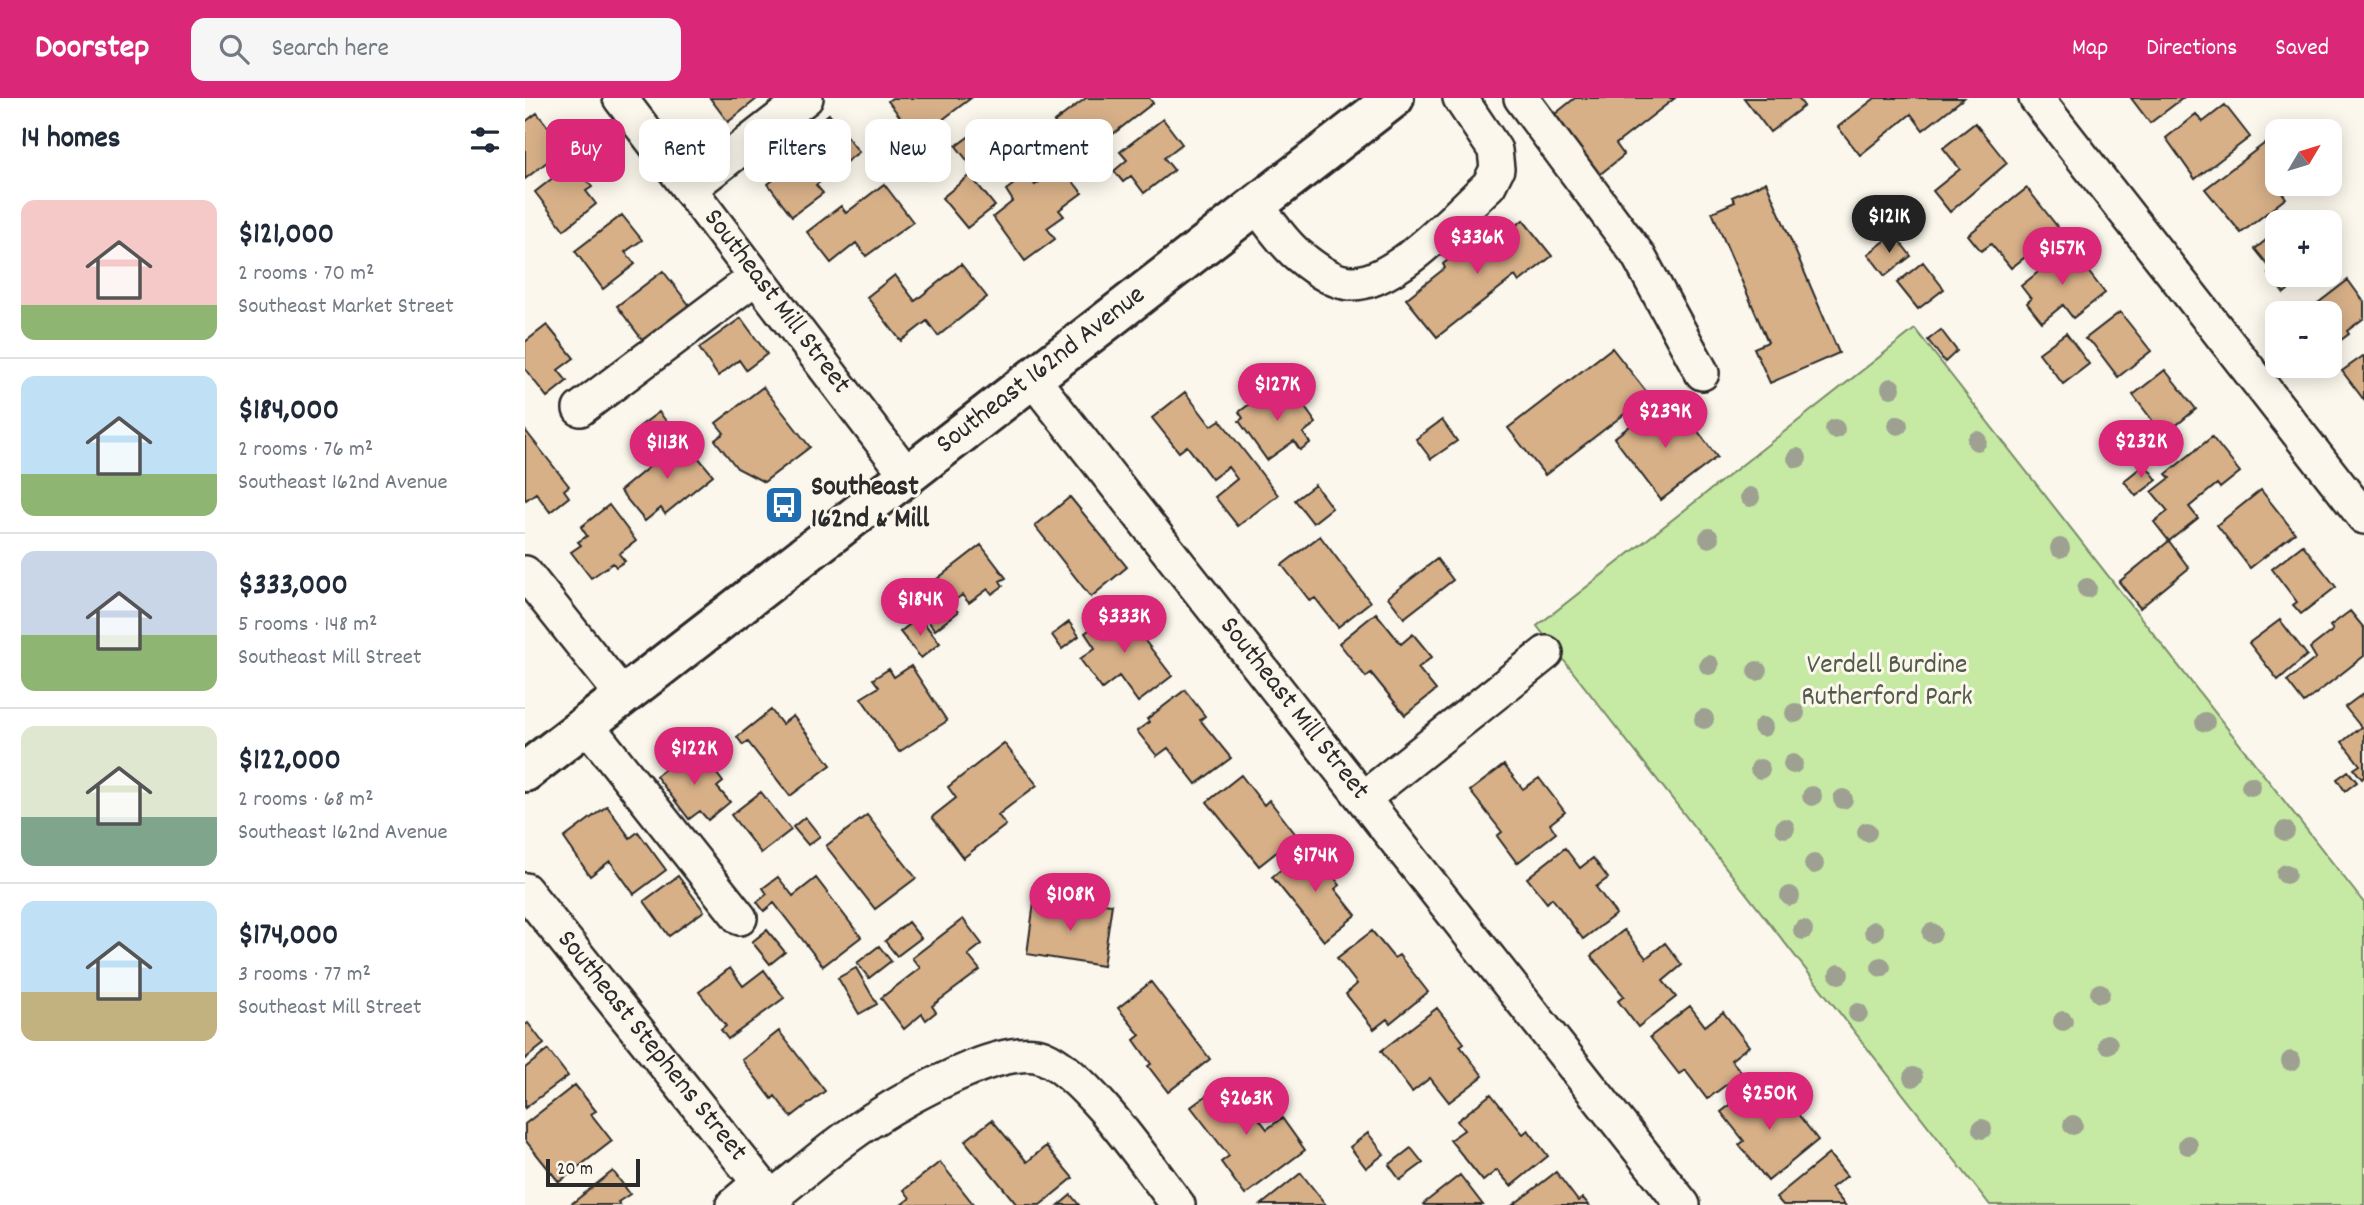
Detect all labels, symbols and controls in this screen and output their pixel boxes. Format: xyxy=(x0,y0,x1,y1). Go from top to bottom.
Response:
search box xyxy=(191,18,681,81)
text: Doorstep xyxy=(35,26,149,73)
icon: search xyxy=(215,30,253,68)
text: Search here xyxy=(271,31,389,68)
text: Map xyxy=(2072,32,2108,66)
text: Directions xyxy=(2146,32,2237,66)
text: Saved xyxy=(2275,32,2329,66)
text: 14 homes xyxy=(21,119,120,162)
chip: Buy xyxy=(546,119,625,182)
chip: Rent xyxy=(639,119,730,182)
chip: Filters xyxy=(744,119,851,182)
chip: New xyxy=(865,119,951,182)
chip: Apartment xyxy=(965,119,1113,182)
north arrow xyxy=(2265,119,2341,196)
map controls xyxy=(2265,119,2342,378)
icon: filters xyxy=(466,121,504,159)
pin: $121K xyxy=(1840,195,1938,255)
street label: Southeast Mill Street xyxy=(692,201,859,404)
text: $121K xyxy=(1868,201,1910,234)
button: + xyxy=(2265,210,2342,287)
text: $121,000 xyxy=(238,215,334,258)
pin: $336K xyxy=(1428,216,1526,276)
text: $336K xyxy=(1450,222,1504,255)
icon: home xyxy=(77,228,161,312)
pin: $157K xyxy=(2013,228,2111,287)
text: $157K xyxy=(2039,233,2085,266)
text: 2 rooms · 70 m² xyxy=(238,258,374,291)
street label: Southeast 162nd Avenue xyxy=(929,277,1155,465)
text: Southeast Market Street xyxy=(238,291,454,324)
button: − xyxy=(2265,301,2342,378)
pin: $127K xyxy=(1228,364,1326,423)
text: $127K xyxy=(1254,369,1300,402)
pin: $239K xyxy=(1616,390,1714,450)
text: $184,000 xyxy=(238,391,339,434)
text: $239K xyxy=(1638,396,1692,429)
icon: home xyxy=(77,404,161,488)
pin: $232K xyxy=(2092,420,2190,480)
pin: $113K xyxy=(618,422,716,481)
text: $232K xyxy=(2115,426,2167,459)
text: $113K xyxy=(646,427,688,460)
text: 2 rooms · 76 m² xyxy=(238,434,373,467)
text: Southeast 162nd Avenue xyxy=(238,467,448,500)
place label: Southeast 162nd & Mill xyxy=(811,469,929,541)
bus stop icon: Southeast 162nd & Mill xyxy=(763,484,805,526)
text: $333,000 xyxy=(238,566,348,609)
pin: $184K xyxy=(871,578,969,638)
icon: home xyxy=(77,579,161,663)
text: $184K xyxy=(897,584,943,617)
pin: $333K xyxy=(1075,596,1173,655)
text: $333K xyxy=(1098,601,1150,634)
text: 5 rooms · 148 m² xyxy=(238,609,377,642)
street label: Southeast Mill Street xyxy=(1208,609,1378,810)
text: Southeast Mill Street xyxy=(238,642,421,675)
park label: Verdell Burdine Rutherford Park xyxy=(1801,647,1973,719)
pin: $122K xyxy=(645,728,743,787)
text: $122K xyxy=(670,733,718,766)
text: $122,000 xyxy=(238,741,341,784)
icon: home xyxy=(77,754,161,838)
text: 2 rooms · 68 m² xyxy=(238,784,374,817)
text: Southeast 162nd Avenue xyxy=(238,817,448,850)
pin: $174K xyxy=(1266,834,1364,894)
text: $174K xyxy=(1292,840,1338,873)
pin: $108K xyxy=(1021,874,1119,933)
text: $108K xyxy=(1045,879,1095,912)
text: $174,000 xyxy=(238,916,338,959)
street label: Southeast Stephens Street xyxy=(545,923,756,1171)
icon: home xyxy=(77,929,161,1013)
text: 3 rooms · 77 m² xyxy=(238,959,371,992)
text: Southeast Mill Street xyxy=(238,992,421,1025)
pin: $250K xyxy=(1720,1072,1818,1132)
pin: $263K xyxy=(1197,1077,1295,1137)
text: $250K xyxy=(1741,1078,1797,1111)
text: $263K xyxy=(1219,1083,1273,1116)
scale bar xyxy=(546,1156,641,1188)
text: 20 m xyxy=(557,1157,593,1184)

